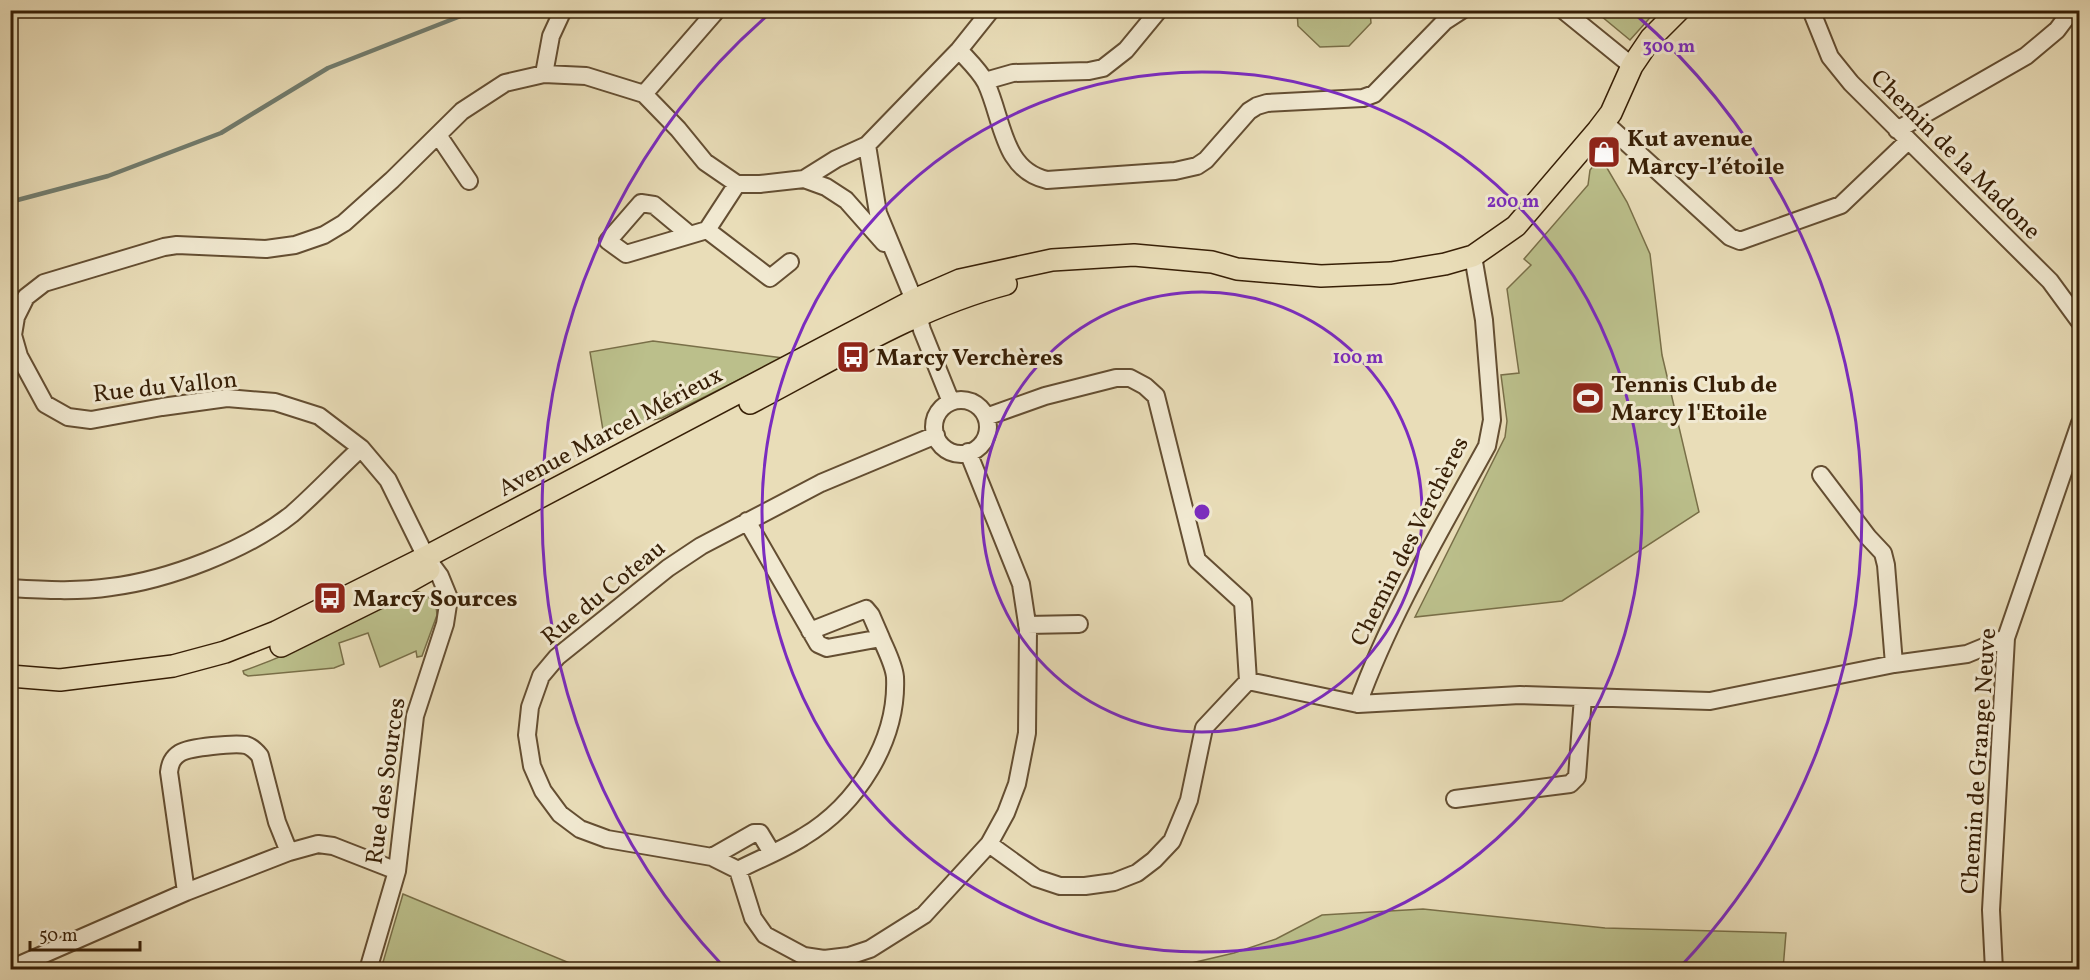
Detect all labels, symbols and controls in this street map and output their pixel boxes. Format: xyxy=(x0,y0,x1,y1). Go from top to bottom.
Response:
text: 300 m xyxy=(1643,35,1695,60)
street label: Chemin de la Madone xyxy=(1862,62,2048,248)
place label: Kut avenue Marcy-l’étoile xyxy=(1627,123,1785,185)
shop icon: Kut avenue Marcy-l’étoile xyxy=(1586,134,1622,170)
text: 200 m xyxy=(1487,190,1539,215)
bus stop icon: Marcy Verchères xyxy=(835,339,871,375)
place label: Marcy Verchères xyxy=(876,342,1063,376)
text: 100 m xyxy=(1333,346,1383,371)
street label: Avenue Marcel Mérieux xyxy=(493,359,729,506)
street label: Rue du Vallon xyxy=(91,364,239,412)
place label: Tennis Club de Marcy l'Etoile xyxy=(1611,369,1777,431)
sports icon: Tennis Club de Marcy l'Etoile xyxy=(1570,380,1606,416)
street label: Chemin des Verchères xyxy=(1343,431,1478,653)
centre of rings xyxy=(1192,502,1212,522)
street label: Rue du Coteau xyxy=(535,533,674,654)
bus stop icon: Marcy Sources xyxy=(312,580,348,616)
place label: Marcy Sources xyxy=(353,583,518,617)
street label: Chemin de Grange Neuve xyxy=(1954,627,2006,895)
street label: Rue des Sources xyxy=(358,696,416,867)
scale bar xyxy=(30,914,140,952)
text: 50 m xyxy=(39,924,78,949)

